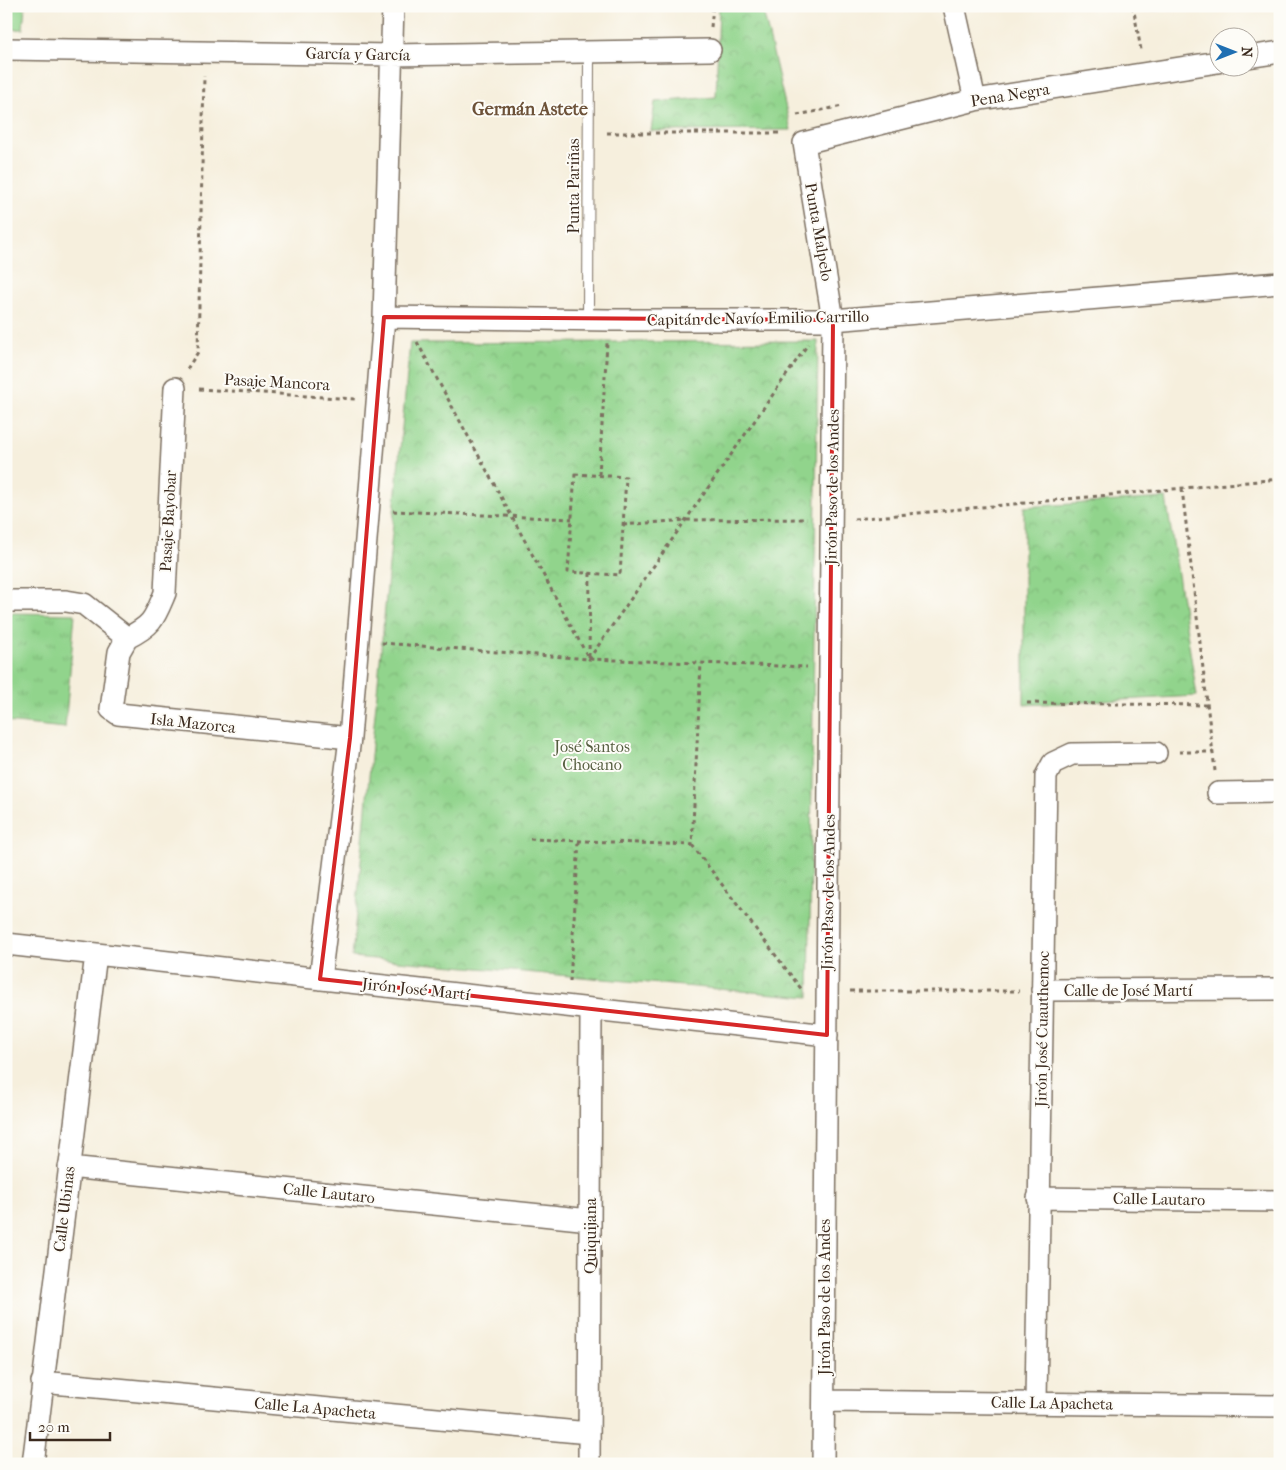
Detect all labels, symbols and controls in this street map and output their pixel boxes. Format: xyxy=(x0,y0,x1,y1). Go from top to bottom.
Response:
north arrow xyxy=(1208,28,1258,78)
street label: García y García xyxy=(305,44,411,64)
text: N xyxy=(1238,47,1255,58)
street label: Pena Negra xyxy=(969,79,1052,111)
district label: Germán Astete xyxy=(472,99,588,120)
street label: Punta Pariñas xyxy=(564,138,583,234)
street label: Punta Malpelo xyxy=(801,181,837,283)
street label: Capitán de Navío Emilio Carrillo xyxy=(647,307,869,329)
street label: Pasaje Mancora xyxy=(224,370,331,394)
street label: Jirón Paso de los Andes xyxy=(821,409,843,567)
street label: Pasaje Bayobar xyxy=(156,469,180,572)
street label: Isla Mazorca xyxy=(149,709,237,737)
park label: José Santos Chocano xyxy=(552,737,630,774)
street label: Jirón Paso de los Andes xyxy=(817,814,839,972)
street label: Jirón José Cuauthemoc xyxy=(1031,951,1053,1109)
street label: Jirón José Martí xyxy=(359,974,471,1004)
street label: Calle de José Martí xyxy=(1064,981,1193,1000)
street label: Calle Ubinas xyxy=(49,1165,79,1253)
street label: Calle Lautaro xyxy=(282,1179,376,1207)
street label: Calle Lautaro xyxy=(1113,1189,1205,1209)
street label: Quiquijana xyxy=(581,1197,600,1274)
street label: Jirón Paso de los Andes xyxy=(815,1219,834,1377)
street label: Calle La Apacheta xyxy=(991,1392,1114,1414)
street label: Calle La Apacheta xyxy=(253,1393,377,1423)
scale bar xyxy=(30,1410,110,1442)
text: 20 m xyxy=(38,1418,70,1436)

